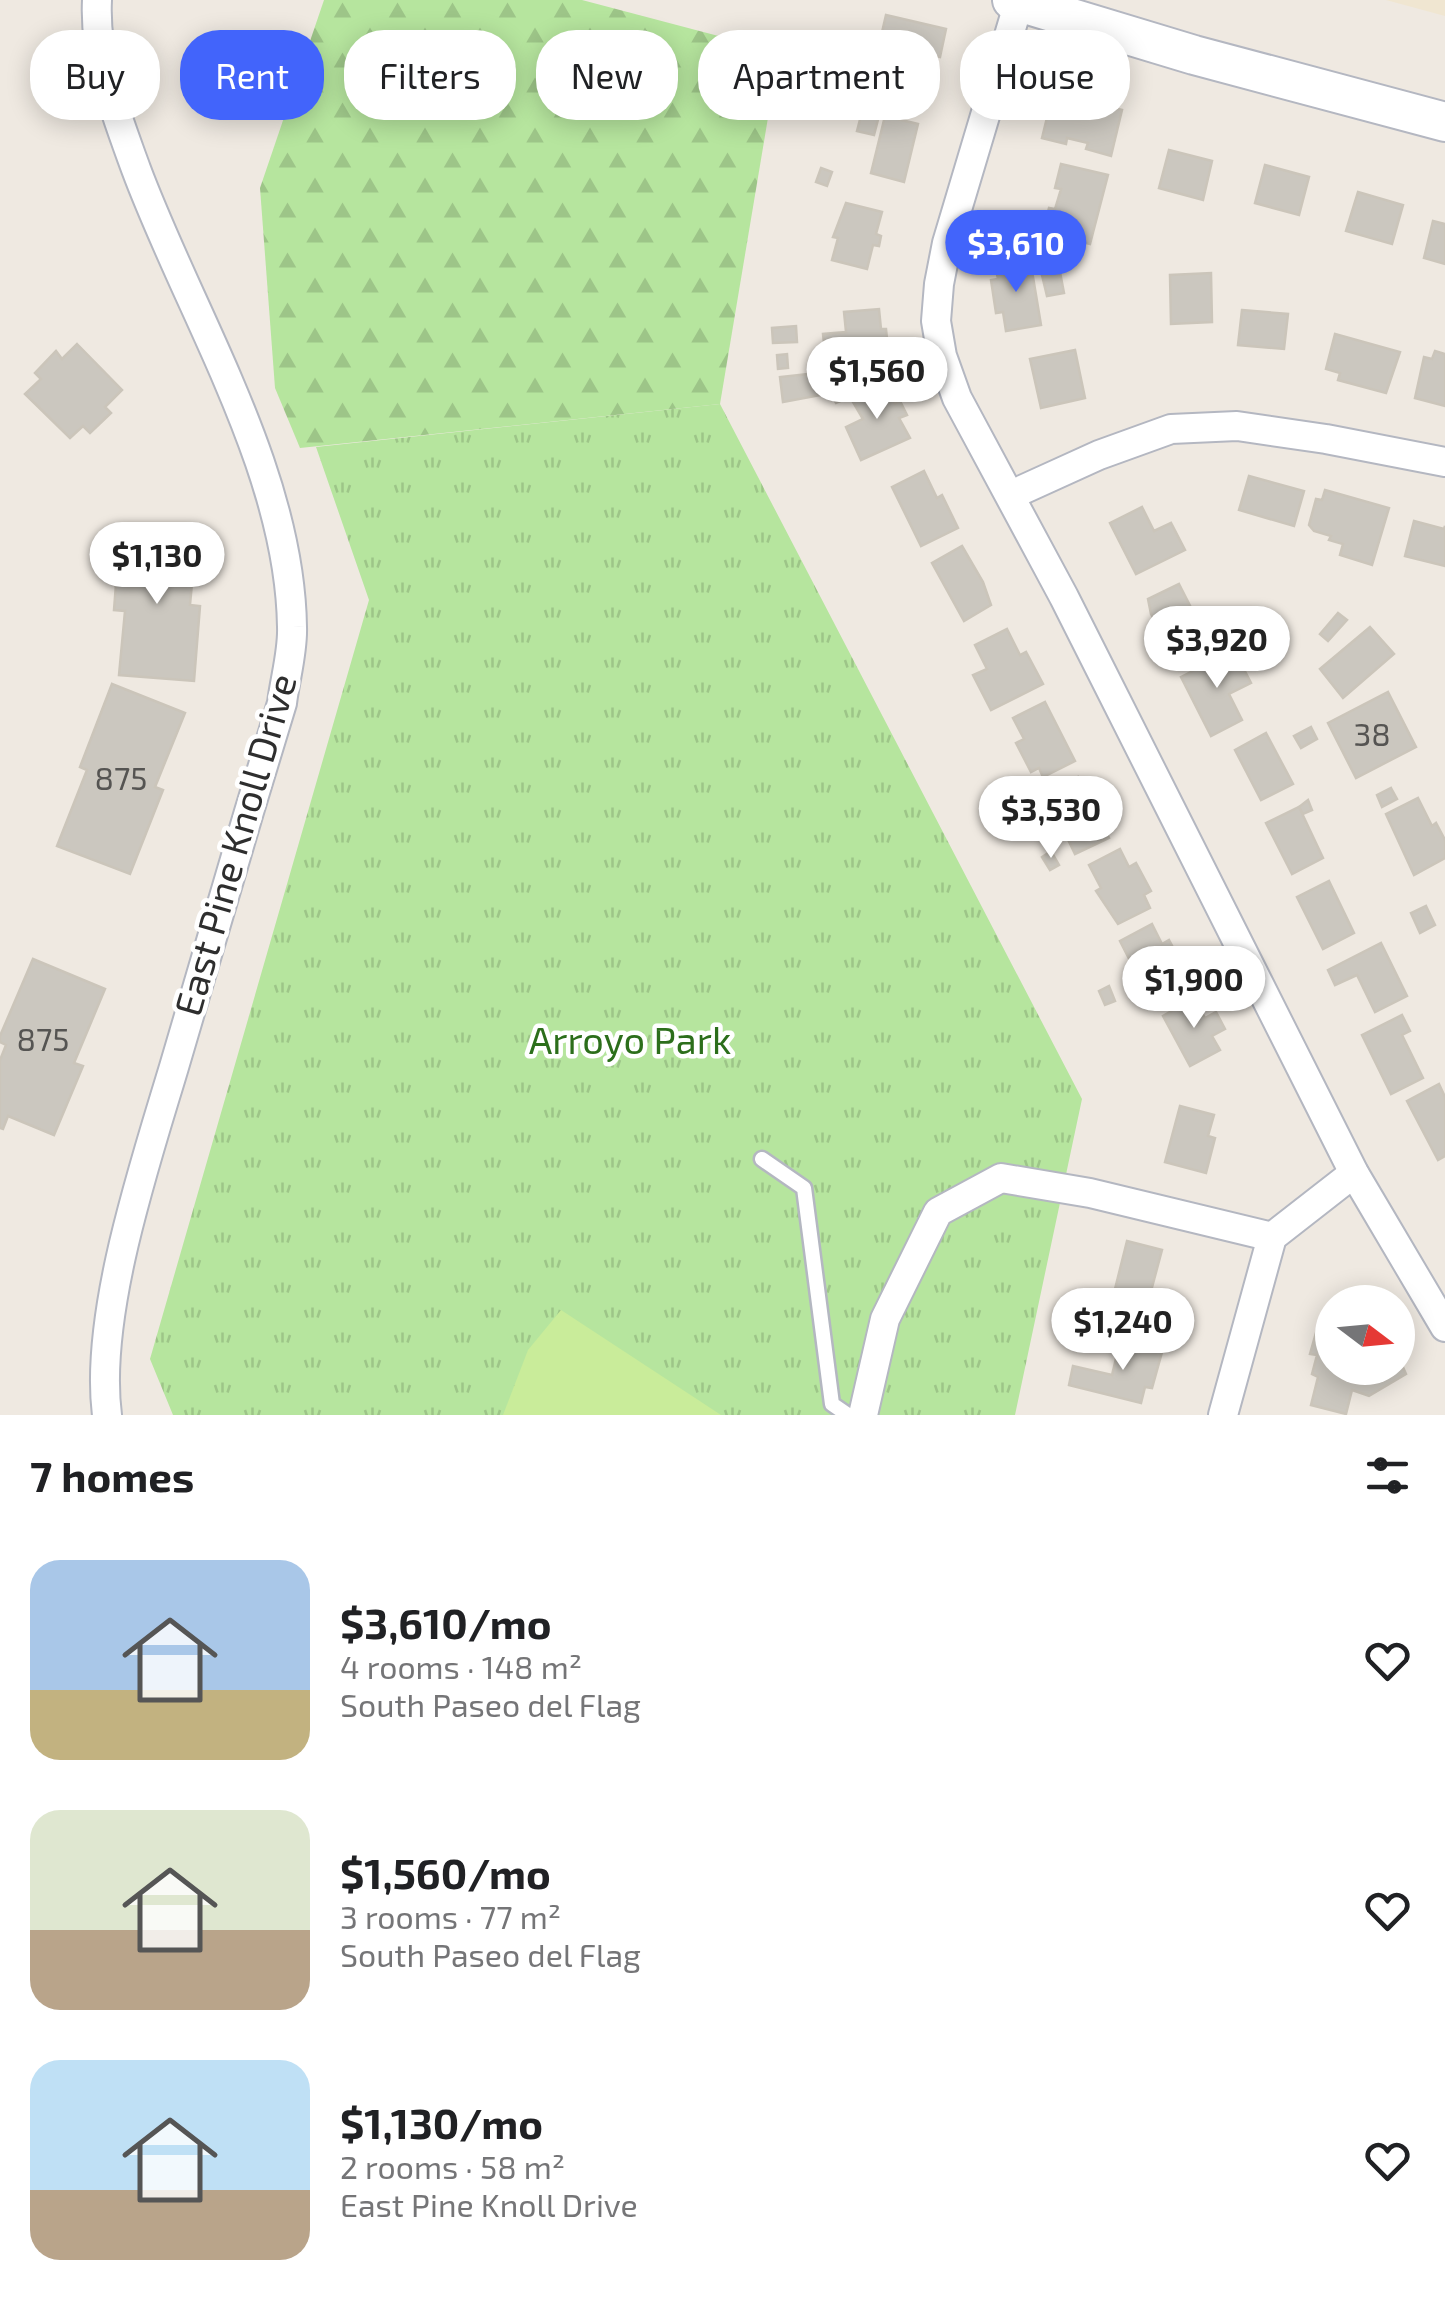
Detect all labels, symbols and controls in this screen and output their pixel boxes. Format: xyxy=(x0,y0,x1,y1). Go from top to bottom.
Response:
chip: Buy xyxy=(30,30,160,120)
chip: Rent xyxy=(180,30,324,120)
chip: Filters xyxy=(344,30,516,120)
chip: New xyxy=(536,30,678,120)
chip: Apartment xyxy=(698,30,940,120)
chip: House xyxy=(960,30,1130,120)
pin: $3,610 xyxy=(935,210,1097,295)
text: $3,610 xyxy=(967,223,1065,261)
pin: $1,560 xyxy=(796,337,958,422)
text: $1,560 xyxy=(829,350,925,388)
pin: $1,130 xyxy=(76,522,238,607)
text: $1,130 xyxy=(112,535,202,573)
pin: $3,920 xyxy=(1136,606,1298,691)
text: $3,920 xyxy=(1166,619,1268,657)
street label: East Pine Knoll Drive xyxy=(163,668,305,1021)
house number: 38 xyxy=(1353,714,1391,752)
house number: 875 xyxy=(95,758,147,796)
pin: $3,530 xyxy=(970,776,1132,861)
text: $3,530 xyxy=(1001,789,1101,827)
pin: $1,900 xyxy=(1113,946,1275,1031)
text: $1,900 xyxy=(1144,959,1244,997)
park label: Arroyo Park xyxy=(529,1016,731,1062)
house number: 875 xyxy=(17,1019,69,1057)
north arrow xyxy=(1315,1285,1415,1385)
map controls xyxy=(1315,1285,1415,1385)
pin: $1,240 xyxy=(1042,1288,1204,1373)
text: $1,240 xyxy=(1073,1301,1173,1339)
icon: filters xyxy=(1360,1448,1415,1503)
text: 7 homes xyxy=(30,1450,194,1500)
text: $3,610/mo xyxy=(340,1597,551,1647)
icon: home xyxy=(110,1600,230,1720)
icon: heart xyxy=(1360,1633,1415,1688)
text: 4 rooms · 148 m² xyxy=(340,1647,582,1685)
text: South Paseo del Flag xyxy=(340,1685,641,1723)
text: $1,560/mo xyxy=(340,1847,551,1897)
icon: home xyxy=(110,1850,230,1970)
icon: heart xyxy=(1360,1883,1415,1938)
text: 3 rooms · 77 m² xyxy=(340,1897,561,1935)
text: South Paseo del Flag xyxy=(340,1935,641,1973)
text: $1,130/mo xyxy=(340,2097,543,2147)
icon: home xyxy=(110,2100,230,2220)
icon: heart xyxy=(1360,2133,1415,2188)
text: 2 rooms · 58 m² xyxy=(340,2147,565,2185)
text: East Pine Knoll Drive xyxy=(340,2185,638,2223)

